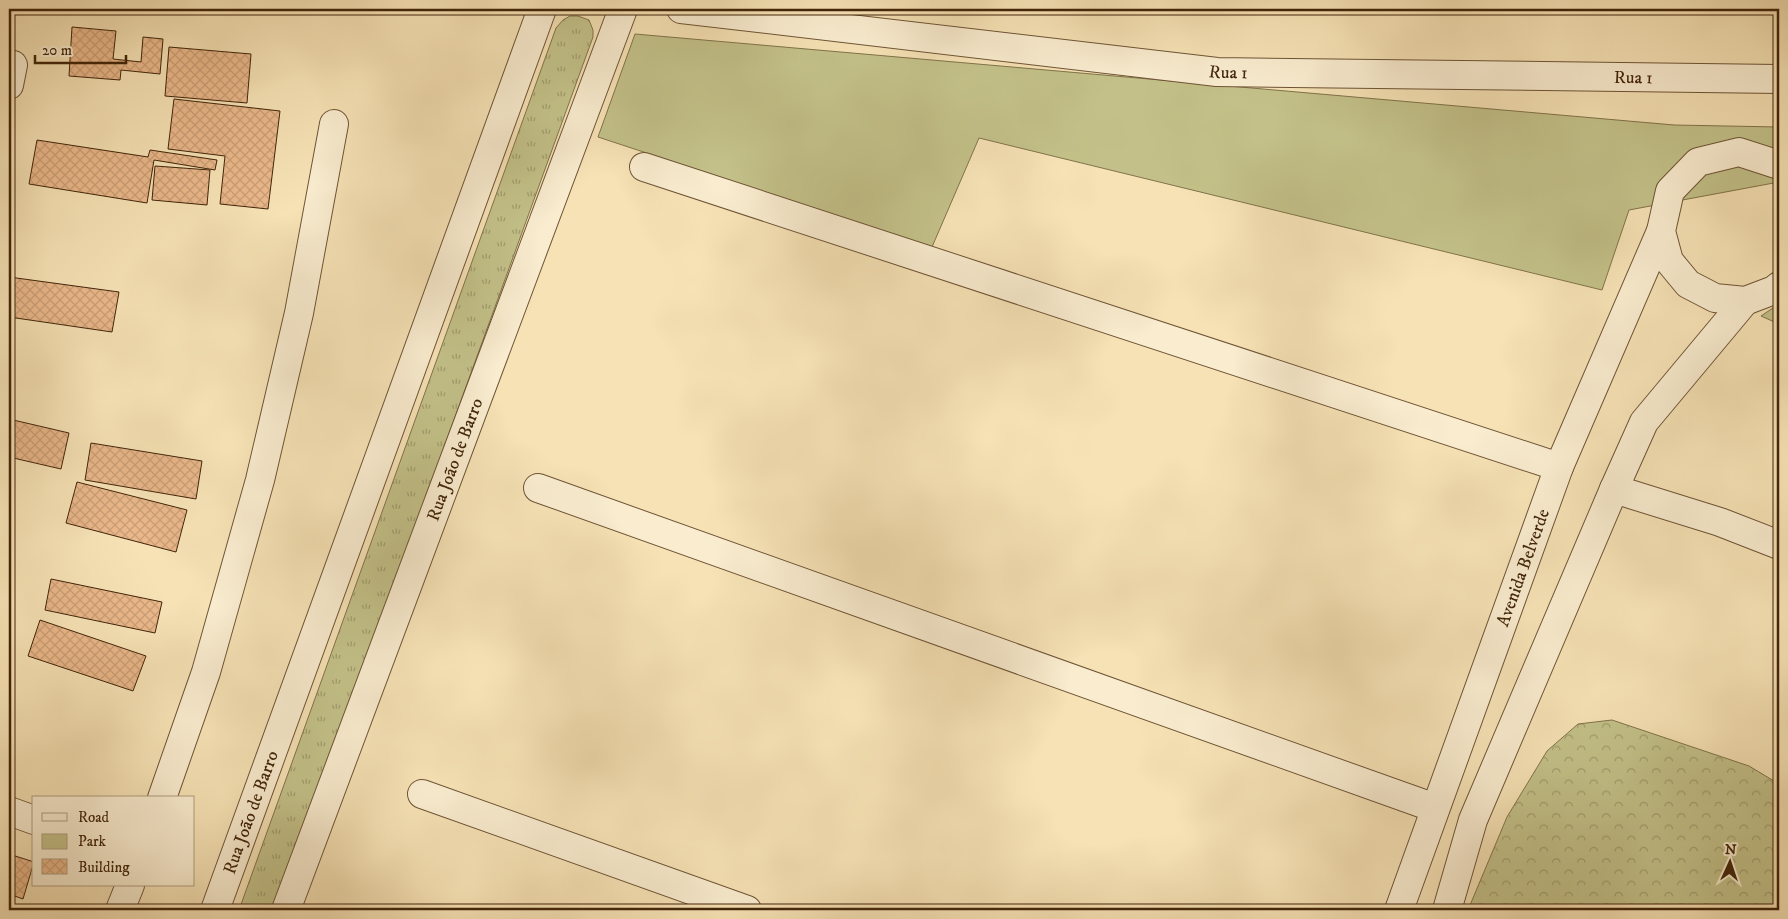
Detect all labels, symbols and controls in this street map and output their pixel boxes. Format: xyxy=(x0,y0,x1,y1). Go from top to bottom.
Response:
scale bar xyxy=(35,32,126,64)
text: 20 m xyxy=(42,41,72,60)
street label: Rua 1 xyxy=(1208,61,1248,84)
street label: Rua 1 xyxy=(1614,67,1653,89)
street label: Rua João de Barro xyxy=(422,395,489,524)
street label: Avenida Belverde xyxy=(1492,506,1555,630)
street label: Rua João de Barro xyxy=(219,748,284,877)
legend xyxy=(32,796,195,886)
text: Road xyxy=(78,808,110,827)
text: Park xyxy=(78,832,107,851)
north arrow xyxy=(1706,836,1756,886)
text: N xyxy=(1724,841,1737,859)
text: Building xyxy=(78,858,130,877)

